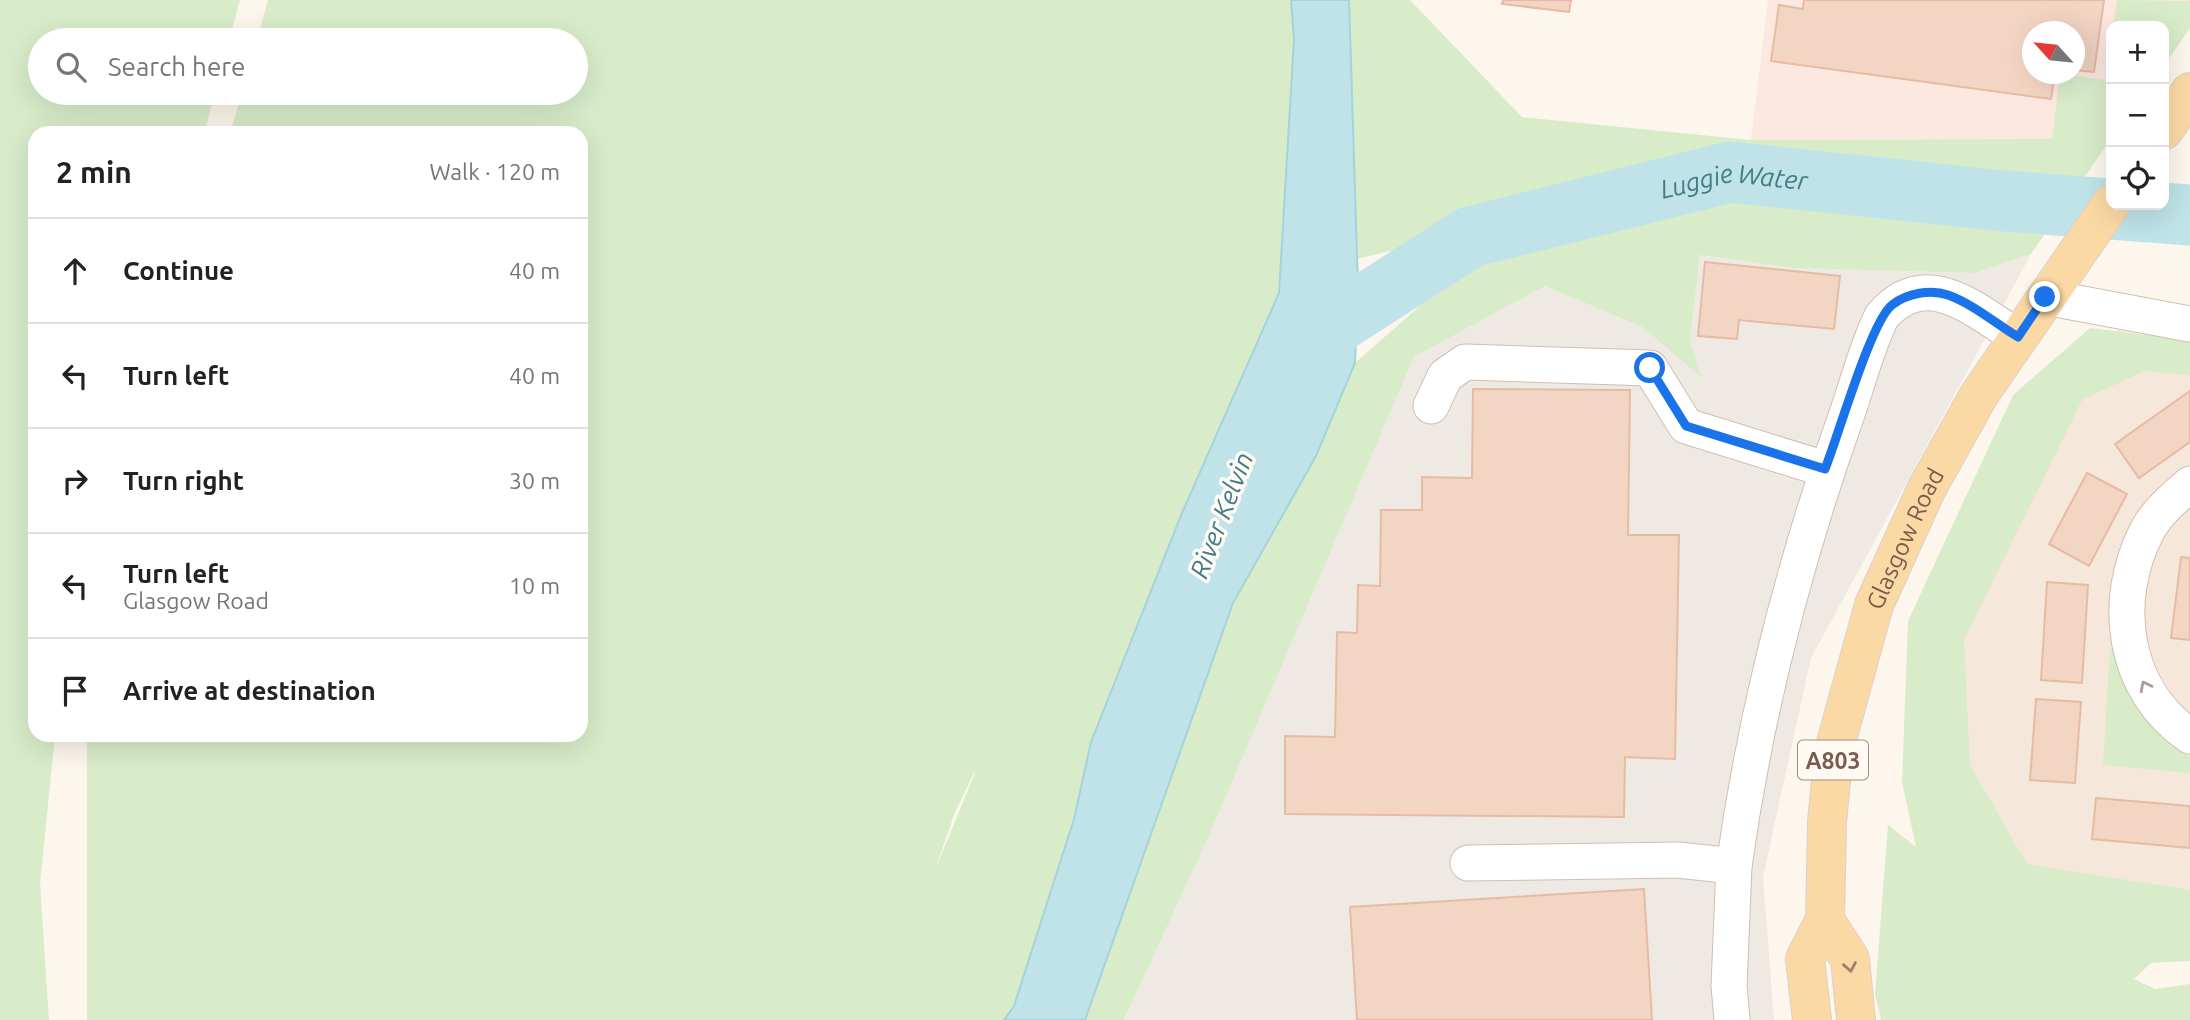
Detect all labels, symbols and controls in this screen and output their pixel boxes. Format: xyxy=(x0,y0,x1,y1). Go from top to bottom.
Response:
north arrow xyxy=(2022,21,2085,84)
map controls xyxy=(2106,21,2169,210)
button: + xyxy=(2106,21,2169,84)
search box xyxy=(28,28,588,105)
icon: search xyxy=(52,48,90,86)
text: Search here xyxy=(108,52,245,81)
button: − xyxy=(2106,84,2169,147)
button: locate xyxy=(2106,147,2169,210)
text: 2 min xyxy=(56,155,132,189)
water label: Luggie Water xyxy=(1657,157,1810,203)
text: Walk · 120 m xyxy=(429,159,560,184)
icon: ahead xyxy=(56,252,94,290)
text: Continue xyxy=(123,256,234,285)
text: 40 m xyxy=(509,258,560,283)
route end xyxy=(2029,281,2060,312)
route start xyxy=(1634,352,1665,383)
icon: left xyxy=(56,357,94,395)
text: Turn left xyxy=(123,361,229,390)
text: 40 m xyxy=(509,363,560,388)
water label: River Kelvin xyxy=(1184,448,1258,582)
icon: right xyxy=(56,462,94,500)
street label: Glasgow Road xyxy=(1860,463,1949,613)
text: Turn right xyxy=(123,466,244,495)
text: 30 m xyxy=(509,468,560,493)
text: Turn left xyxy=(123,559,229,588)
icon: left xyxy=(56,567,94,605)
text: 10 m xyxy=(509,573,560,598)
text: Glasgow Road xyxy=(123,588,269,613)
icon: arrive xyxy=(56,672,94,710)
text: Arrive at destination xyxy=(123,676,376,705)
one-way arrow xyxy=(2140,681,2153,693)
road number: A803 xyxy=(1798,740,1868,780)
one-way arrow xyxy=(1841,961,1856,973)

